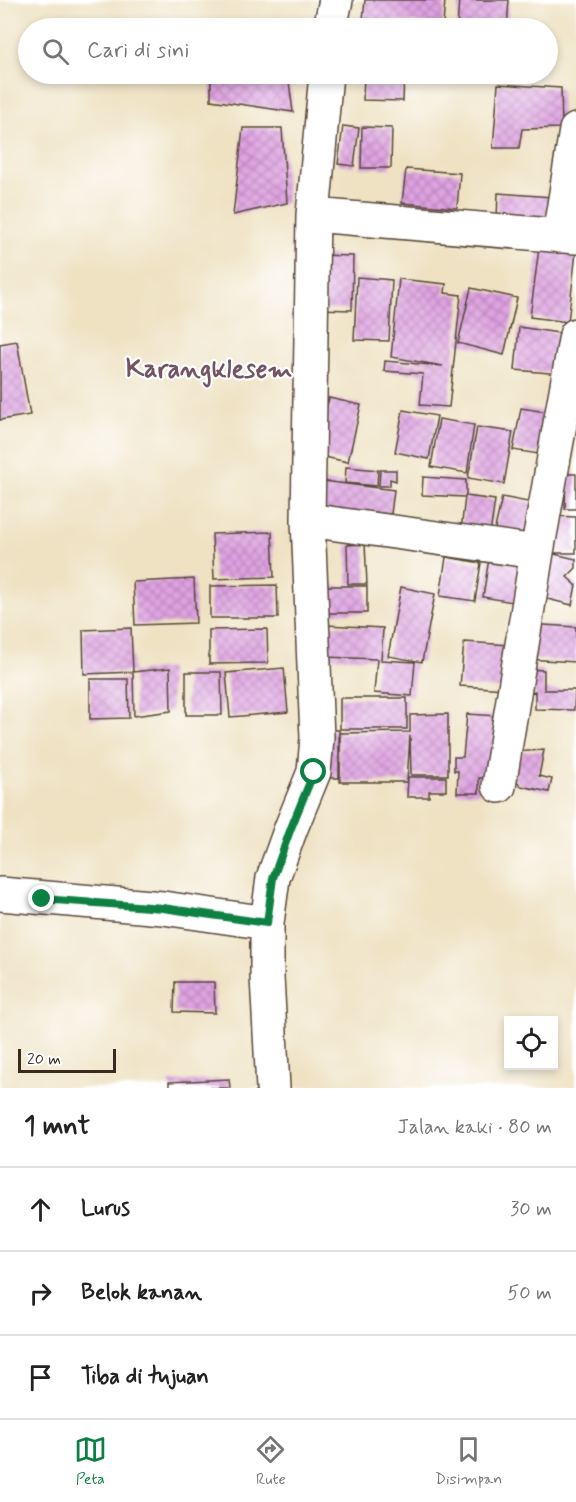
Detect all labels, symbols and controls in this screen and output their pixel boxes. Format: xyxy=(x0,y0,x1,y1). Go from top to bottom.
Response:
search box xyxy=(18,18,558,84)
icon: search xyxy=(39,35,72,68)
text: Cari di sini xyxy=(87,37,189,65)
district label: Karangklesem xyxy=(126,353,292,388)
route start xyxy=(300,758,326,784)
route end xyxy=(28,885,54,911)
map controls xyxy=(504,1016,558,1070)
button: locate xyxy=(504,1016,558,1070)
scale bar xyxy=(18,1046,116,1074)
text: 20 m xyxy=(27,1049,61,1070)
text: 1 mnt xyxy=(24,1110,90,1144)
text: Jalan kaki · 80 m xyxy=(397,1114,552,1141)
icon: ahead xyxy=(24,1193,57,1226)
text: Lurus xyxy=(81,1195,130,1223)
text: 30 m xyxy=(510,1196,552,1223)
icon: right xyxy=(24,1277,57,1310)
text: Belok kanan xyxy=(81,1279,202,1307)
text: 50 m xyxy=(507,1280,552,1307)
icon: arrive xyxy=(24,1361,57,1394)
text: Tiba di tujuan xyxy=(81,1363,209,1391)
tab: Peta xyxy=(74,1433,107,1490)
tab: Rute xyxy=(254,1433,287,1490)
tab: Disimpan xyxy=(435,1433,502,1490)

